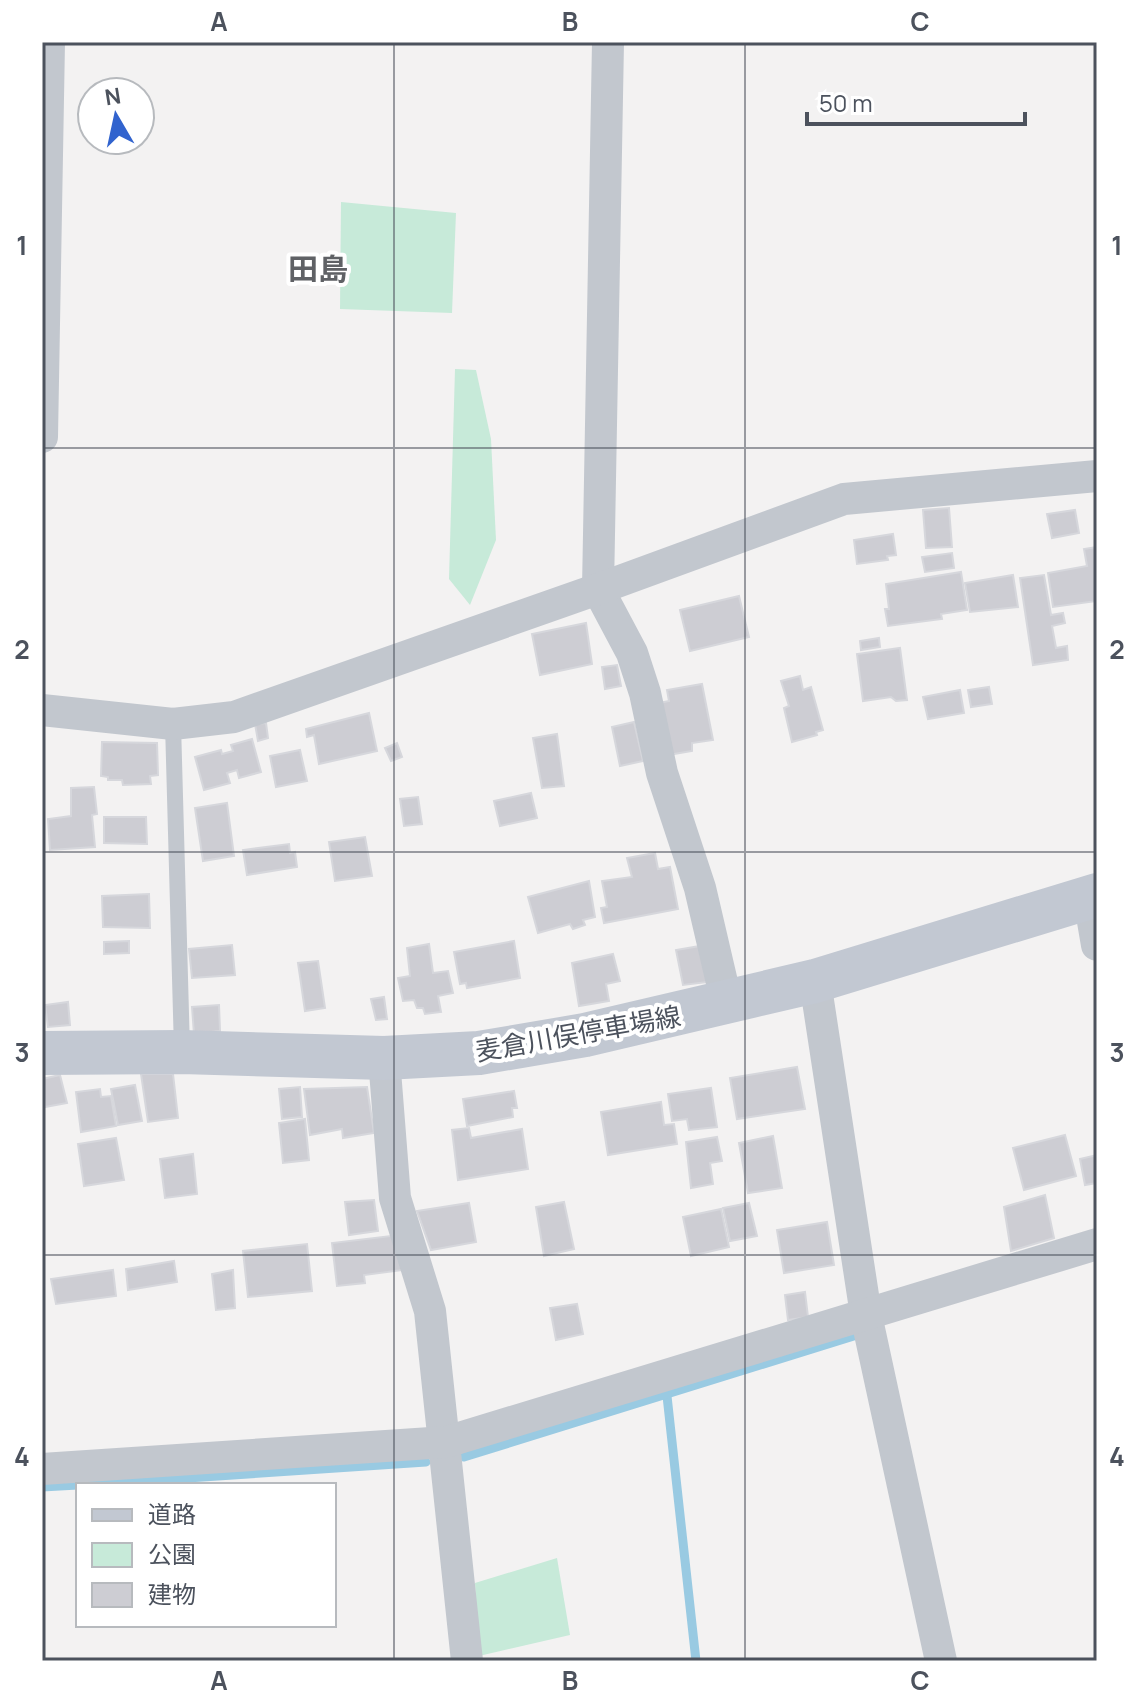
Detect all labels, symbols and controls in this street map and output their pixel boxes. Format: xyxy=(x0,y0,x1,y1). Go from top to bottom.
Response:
text: A xyxy=(210,3,228,39)
text: B xyxy=(562,3,578,39)
text: C xyxy=(910,3,930,39)
north arrow xyxy=(76,76,156,156)
scale bar xyxy=(807,76,1025,126)
text: N xyxy=(103,80,123,112)
text: 50 m xyxy=(819,86,873,119)
text: 1 xyxy=(16,227,28,263)
text: 1 xyxy=(1111,227,1123,263)
district label: 田島 xyxy=(288,248,348,289)
text: 2 xyxy=(14,631,30,667)
text: 2 xyxy=(1109,631,1125,667)
street label: 麦倉川俣停車場線 xyxy=(472,997,684,1069)
text: 3 xyxy=(14,1034,30,1070)
text: 3 xyxy=(1109,1034,1125,1070)
text: 4 xyxy=(14,1438,30,1474)
text: 4 xyxy=(1109,1438,1125,1474)
legend xyxy=(76,1483,336,1627)
text: 道路 xyxy=(148,1497,196,1530)
text: 公園 xyxy=(148,1537,196,1570)
text: 建物 xyxy=(148,1577,196,1610)
text: A xyxy=(210,1662,228,1698)
text: B xyxy=(562,1662,578,1698)
text: C xyxy=(910,1662,930,1698)

